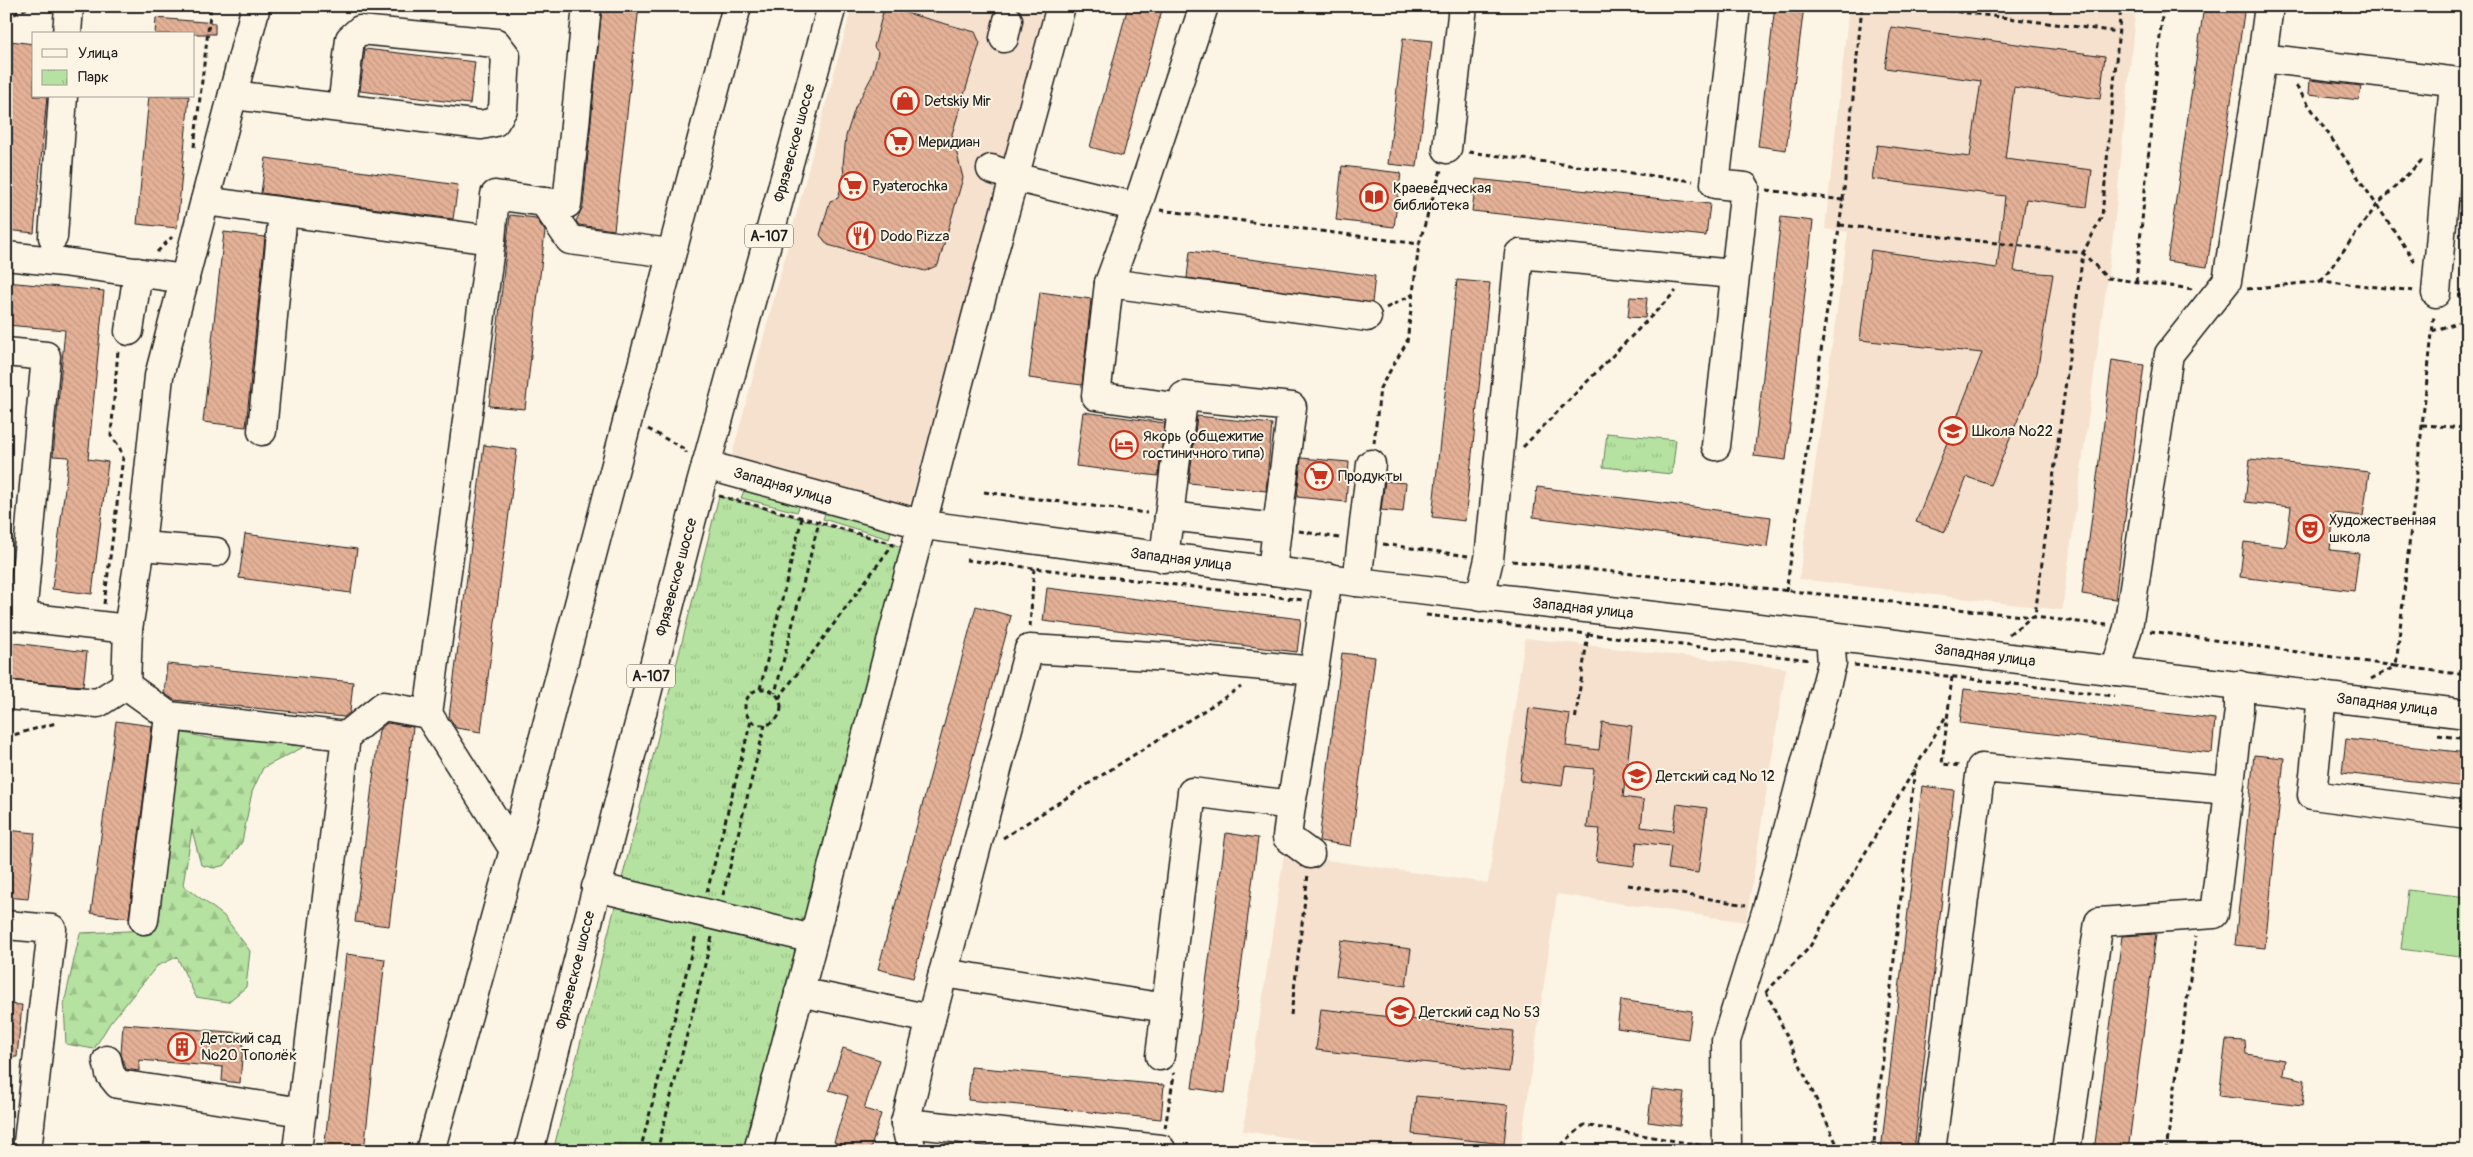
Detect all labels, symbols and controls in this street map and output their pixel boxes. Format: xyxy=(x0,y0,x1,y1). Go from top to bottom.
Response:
legend xyxy=(32,32,195,98)
text: Улица xyxy=(78,44,118,63)
text: Парк xyxy=(78,68,109,87)
street label: Фрязевское шоссе xyxy=(770,81,820,204)
shop icon: Detskiy Mir xyxy=(890,86,920,116)
place label: Detskiy Mir xyxy=(924,92,992,111)
supermarket icon: Меридиан xyxy=(884,127,914,157)
place label: Меридиан xyxy=(918,133,980,152)
supermarket icon: Pyaterochka xyxy=(838,171,868,201)
place label: Pyaterochka xyxy=(872,177,948,196)
place label: Краеведческая библиотека xyxy=(1393,179,1491,215)
library icon: Краеведческая библиотека xyxy=(1359,182,1389,212)
restaurant icon: Dodo Pizza xyxy=(846,221,876,251)
road number: А-107 xyxy=(745,225,793,248)
place label: Dodo Pizza xyxy=(880,227,949,246)
school or university icon: Школа №22 xyxy=(1938,416,1968,446)
place label: Школа №22 xyxy=(1972,422,2053,441)
place label: Якорь (общежитие гостиничного типа) xyxy=(1143,427,1265,463)
hotel icon: Якорь (общежитие гостиничного типа) xyxy=(1109,430,1139,460)
supermarket icon: Продукты xyxy=(1304,461,1334,491)
street label: Западная улица xyxy=(731,463,834,510)
place label: Продукты xyxy=(1338,467,1402,486)
place label: Художественная школа xyxy=(2329,511,2436,547)
theatre icon: Художественная школа xyxy=(2295,514,2325,544)
street label: Фрязевское шоссе xyxy=(652,515,702,638)
street label: Западная улица xyxy=(1129,544,1233,575)
street label: Западная улица xyxy=(1531,594,1635,623)
street label: Западная улица xyxy=(1933,640,2037,671)
road number: А-107 xyxy=(627,664,675,688)
street label: Западная улица xyxy=(2335,689,2439,720)
school or university icon: Детский сад № 12 xyxy=(1622,761,1652,791)
place label: Детский сад № 12 xyxy=(1655,767,1775,786)
street label: Фрязевское шоссе xyxy=(552,908,600,1031)
school or university icon: Детский сад № 53 xyxy=(1385,997,1415,1027)
place label: Детский сад № 53 xyxy=(1418,1003,1540,1022)
place label: Детский сад №20 Тополёк xyxy=(200,1029,297,1065)
building icon: Детский сад №20 Тополёк xyxy=(167,1032,197,1062)

